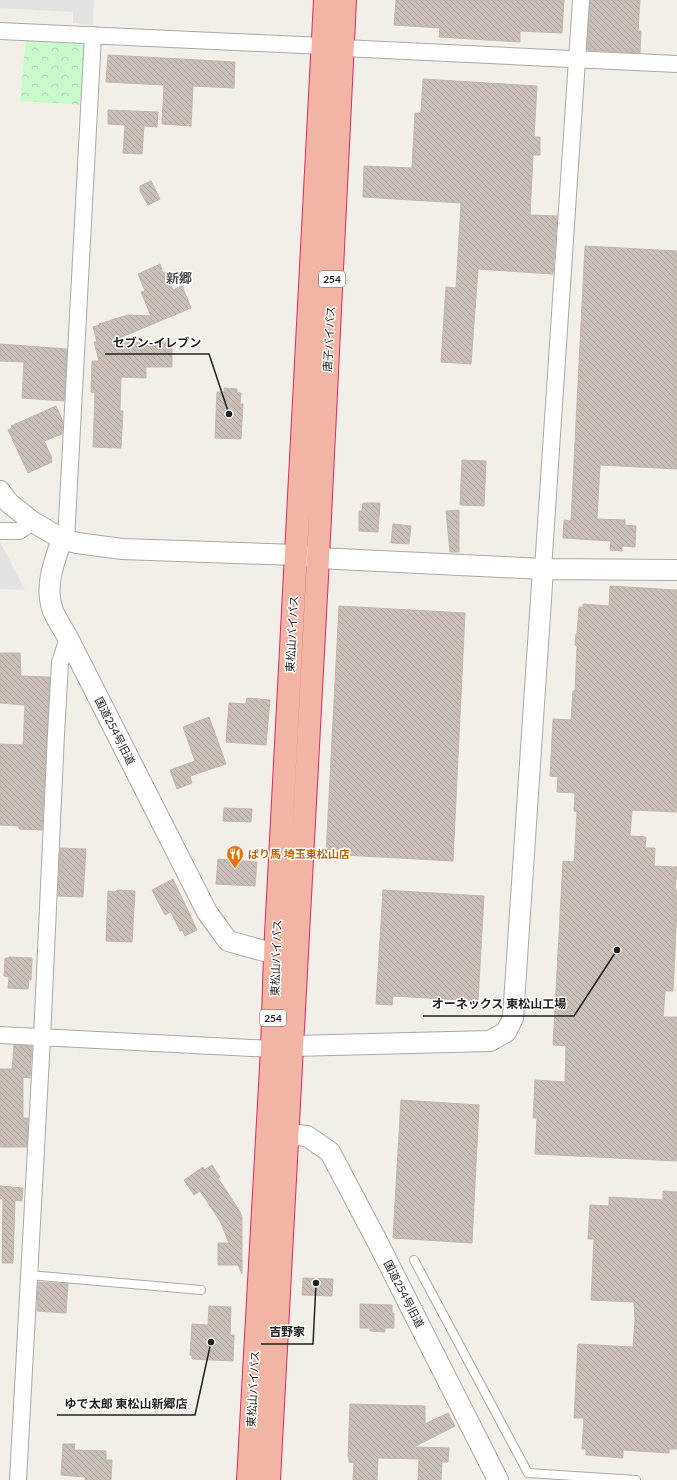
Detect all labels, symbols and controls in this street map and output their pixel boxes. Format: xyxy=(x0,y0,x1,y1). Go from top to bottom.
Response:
district label: 新郷 xyxy=(166,270,192,286)
road number: 254 xyxy=(319,271,345,287)
street label: 唐子バイパス xyxy=(320,306,337,372)
callout: セブン-イレブン xyxy=(105,330,209,354)
text: セブン-イレブン xyxy=(113,335,201,350)
street label: 東松山バイパス xyxy=(283,595,300,673)
street label: 国道254号旧道 xyxy=(93,695,138,767)
restaurant icon: ばり馬 埼玉東松山店 xyxy=(225,844,245,869)
place label: ばり馬 埼玉東松山店 xyxy=(248,847,350,860)
street label: 東松山バイパス xyxy=(268,919,283,997)
callout: オーネックス 東松山工場 xyxy=(423,992,574,1016)
text: オーネックス 東松山工場 xyxy=(432,996,566,1011)
road number: 254 xyxy=(260,1010,286,1026)
street label: 国道254号旧道 xyxy=(382,1258,427,1330)
callout: 吉野家 xyxy=(261,1320,313,1344)
text: 吉野家 xyxy=(269,1324,305,1339)
street label: 東松山バイパス xyxy=(244,1350,261,1428)
callout: ゆで太郎 東松山新郷店 xyxy=(57,1391,195,1415)
text: ゆで太郎 東松山新郷店 xyxy=(65,1396,187,1411)

